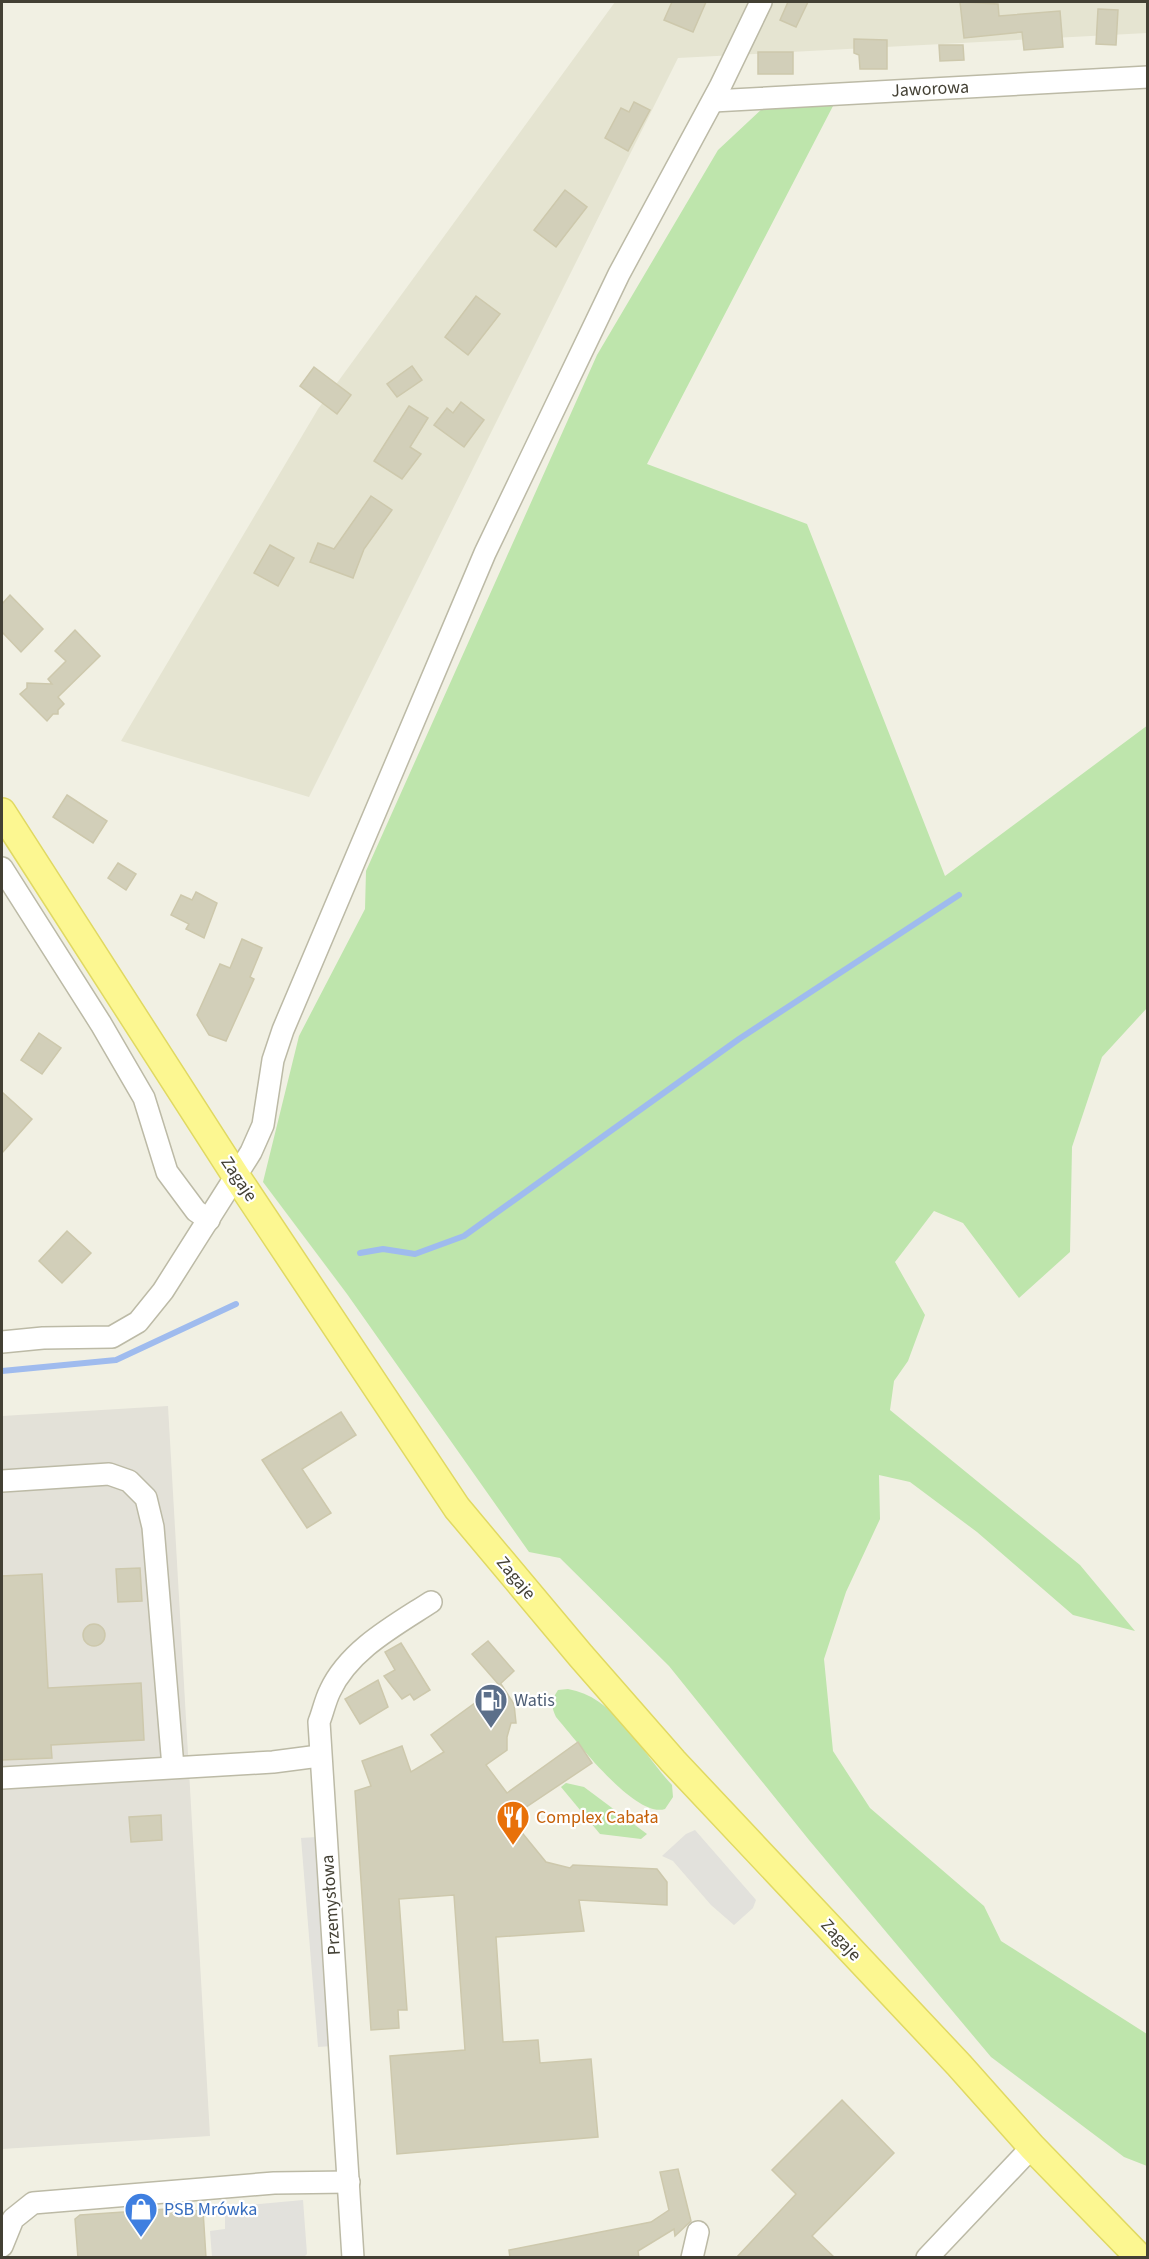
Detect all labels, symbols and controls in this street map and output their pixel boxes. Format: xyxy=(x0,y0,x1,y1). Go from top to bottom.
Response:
street label: Jaworowa xyxy=(890,74,970,104)
street label: Zagaje xyxy=(215,1151,263,1207)
street label: Zagaje xyxy=(490,1551,542,1605)
fuel station icon: Watis xyxy=(473,1682,509,1729)
place label: Watis xyxy=(514,1688,555,1713)
restaurant icon: Complex Cabała xyxy=(495,1799,531,1846)
place label: Complex Cabała xyxy=(536,1805,659,1830)
street label: Przemysłowa xyxy=(315,1854,347,1956)
street label: Zagaje xyxy=(815,1913,867,1967)
shop icon: PSB Mrówka xyxy=(123,2191,159,2238)
place label: PSB Mrówka xyxy=(164,2197,257,2222)

